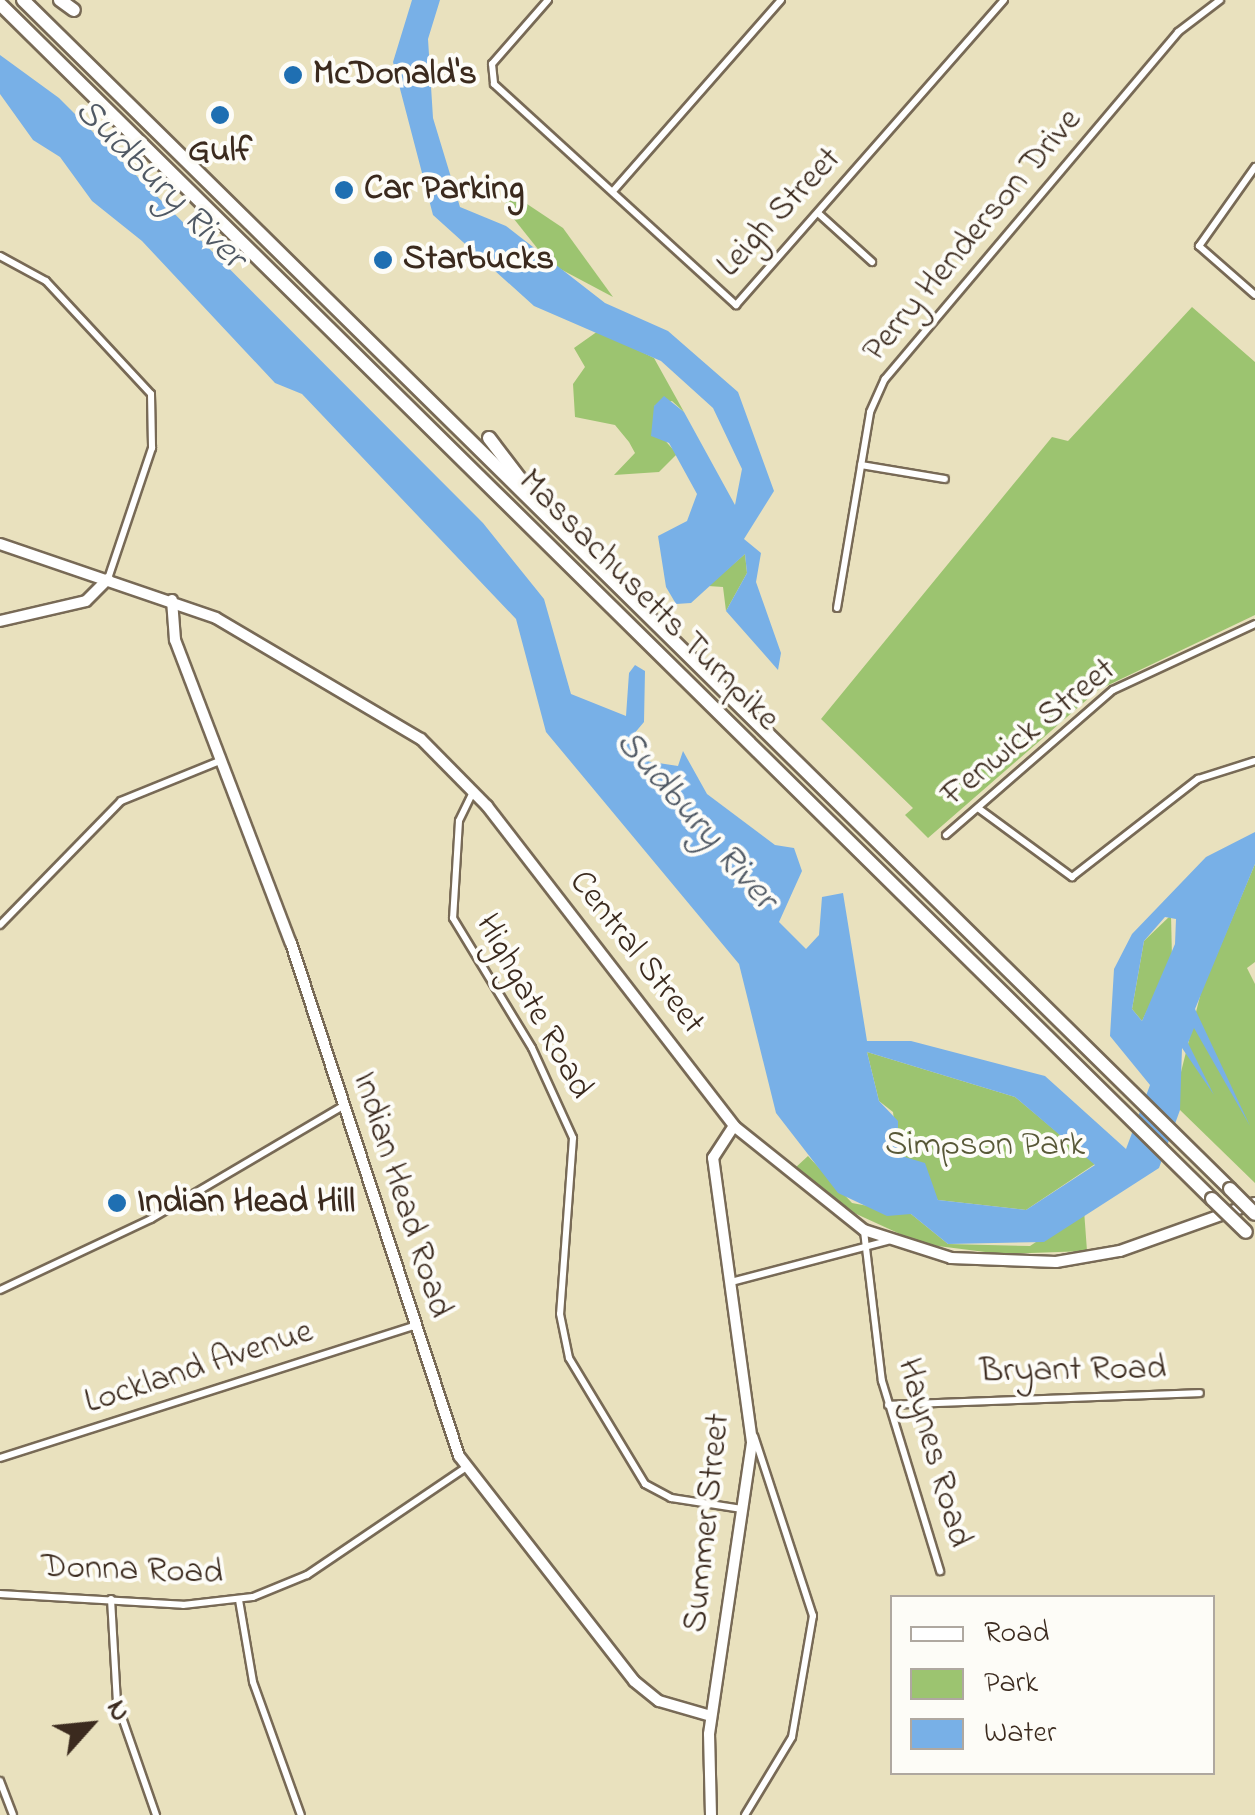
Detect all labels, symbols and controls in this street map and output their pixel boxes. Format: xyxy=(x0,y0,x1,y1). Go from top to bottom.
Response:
place label: McDonald's xyxy=(313,54,477,96)
marker: McDonald's xyxy=(282,64,304,86)
water label: Sudbury River xyxy=(64,90,254,280)
street label: Perry Henderson Drive xyxy=(855,101,1091,371)
marker: Gulf xyxy=(209,104,231,126)
place label: Gulf xyxy=(188,131,252,173)
street label: Leigh Street xyxy=(709,139,851,287)
place label: Car Parking xyxy=(364,169,524,211)
marker: Car Parking xyxy=(333,179,355,201)
place label: Starbucks xyxy=(403,239,554,281)
marker: Starbucks xyxy=(372,249,394,271)
street label: Massachusetts Turnpike xyxy=(508,461,788,741)
street label: Fenwick Street xyxy=(933,650,1125,816)
water label: Sudbury River xyxy=(604,722,786,920)
street label: Central Street xyxy=(559,863,713,1043)
street label: Highgate Road xyxy=(465,907,601,1107)
street label: Indian Head Road xyxy=(342,1067,460,1323)
park label: Simpson Park xyxy=(885,1125,1085,1167)
place label: Indian Head Hill xyxy=(137,1182,355,1224)
marker: Indian Head Hill xyxy=(106,1192,128,1214)
street label: Lockland Avenue xyxy=(80,1311,318,1425)
street label: Bryant Road xyxy=(979,1348,1167,1394)
street label: Haynes Road xyxy=(886,1354,980,1552)
street label: Summer Street xyxy=(676,1411,740,1635)
street label: Donna Road xyxy=(40,1547,224,1595)
legend xyxy=(890,1595,1215,1775)
text: Road xyxy=(984,1612,1049,1656)
text: Park xyxy=(984,1662,1038,1706)
north arrow xyxy=(40,1675,140,1775)
text: N xyxy=(95,1693,140,1729)
text: Water xyxy=(984,1712,1056,1756)

